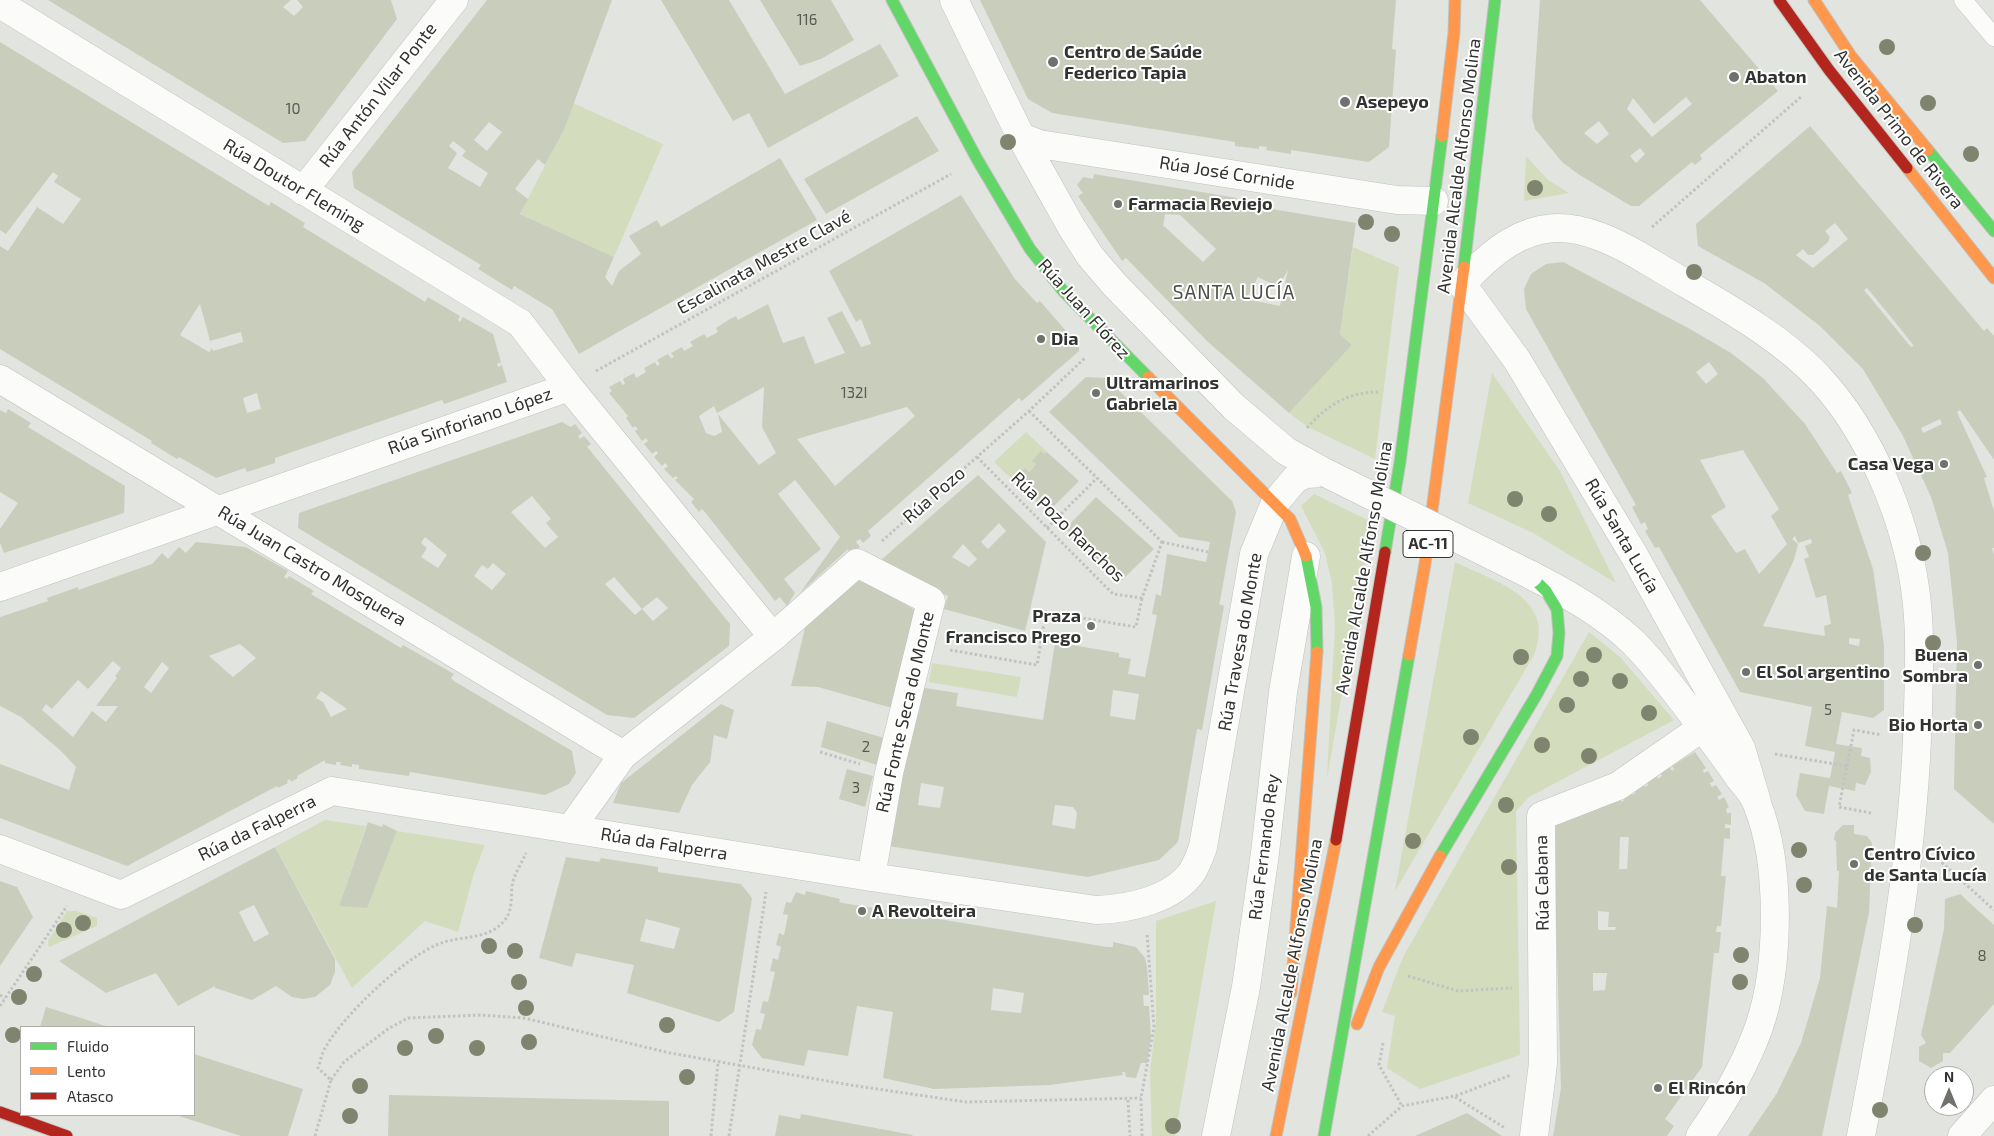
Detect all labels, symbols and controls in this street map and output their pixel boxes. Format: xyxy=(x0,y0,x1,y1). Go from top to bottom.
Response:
house number: 116 xyxy=(797,11,817,29)
street label: Rúa Antón Vilar Ponte xyxy=(315,18,441,172)
street label: Avenida Alcalde Alfonso Molina xyxy=(1433,37,1485,295)
place label: Centro de Saúde Federico Tapia xyxy=(1064,41,1202,84)
street label: Avenida Primo de Rivera xyxy=(1830,45,1968,213)
marker: Centro de Saúde Federico Tapia xyxy=(1046,55,1060,69)
place label: Abaton xyxy=(1745,66,1807,88)
marker: Abaton xyxy=(1727,70,1741,84)
place label: Asepeyo xyxy=(1356,91,1429,113)
marker: Asepeyo xyxy=(1338,95,1352,109)
house number: 10 xyxy=(285,100,301,118)
street label: Rúa Doutor Fleming xyxy=(219,134,369,236)
street label: Rúa José Cornide xyxy=(1158,152,1296,194)
place label: Farmacia Reviejo xyxy=(1128,193,1273,215)
marker: Farmacia Reviejo xyxy=(1112,198,1124,210)
street label: Escalinata Mestre Clavé xyxy=(673,205,855,319)
street label: Rúa Juan Flórez xyxy=(1033,255,1135,363)
district label: SANTA LUCÍA xyxy=(1171,282,1297,304)
place label: Dia xyxy=(1051,328,1079,350)
marker: Dia xyxy=(1035,333,1047,345)
place label: Ultramarinos Gabriela xyxy=(1106,372,1219,414)
street label: Rúa Sinforiano López xyxy=(385,383,555,459)
house number: 132I xyxy=(841,384,867,402)
marker: Ultramarinos Gabriela xyxy=(1090,387,1102,399)
street label: Avenida Alcalde Alfonso Molina xyxy=(1331,440,1397,696)
place label: Casa Vega xyxy=(1848,453,1934,475)
marker: Casa Vega xyxy=(1938,458,1950,470)
street label: Rúa Pozo xyxy=(898,462,970,528)
street label: Rúa Pozo Ranchos xyxy=(1007,467,1129,587)
street label: Rúa Santa Lucía xyxy=(1580,475,1664,597)
street label: Rúa Juan Castro Mosquera xyxy=(214,501,410,631)
road number: AC-11 xyxy=(1403,530,1453,558)
street label: Rúa Travesa do Monte xyxy=(1214,551,1266,733)
place label: Praza Francisco Prego xyxy=(945,605,1081,648)
street label: Rúa Fonte Seca do Monte xyxy=(871,609,939,815)
marker: Praza Francisco Prego xyxy=(1085,620,1097,632)
place label: Buena Sombra xyxy=(1902,644,1968,686)
marker: Buena Sombra xyxy=(1972,659,1984,671)
place label: El Sol argentino xyxy=(1756,661,1890,683)
marker: El Sol argentino xyxy=(1740,666,1752,678)
house number: 5 xyxy=(1824,701,1832,719)
place label: Bio Horta xyxy=(1889,714,1968,736)
marker: Bio Horta xyxy=(1972,719,1984,731)
house number: 2 xyxy=(862,738,870,756)
street label: Rúa Fernando Rey xyxy=(1244,773,1284,921)
house number: 3 xyxy=(852,779,860,797)
street label: Rúa da Falperra xyxy=(195,790,319,866)
street label: Rúa da Falperra xyxy=(599,823,729,865)
street label: Rúa Cabana xyxy=(1530,835,1554,931)
street label: Avenida Alcalde Alfonso Molina xyxy=(1257,837,1327,1093)
place label: Centro Cívico de Santa Lucía xyxy=(1864,843,1987,886)
marker: Centro Cívico de Santa Lucía xyxy=(1848,858,1860,870)
place label: A Revolteira xyxy=(872,900,976,922)
marker: A Revolteira xyxy=(856,905,868,917)
house number: 8 xyxy=(1977,947,1987,965)
legend xyxy=(20,1026,195,1116)
text: Fluido xyxy=(67,1037,109,1055)
text: Lento xyxy=(67,1062,106,1080)
north arrow xyxy=(1924,1066,1974,1116)
text: N xyxy=(1944,1068,1954,1085)
place label: El Rincón xyxy=(1668,1077,1746,1099)
marker: El Rincón xyxy=(1652,1082,1664,1094)
text: Atasco xyxy=(67,1087,113,1105)

